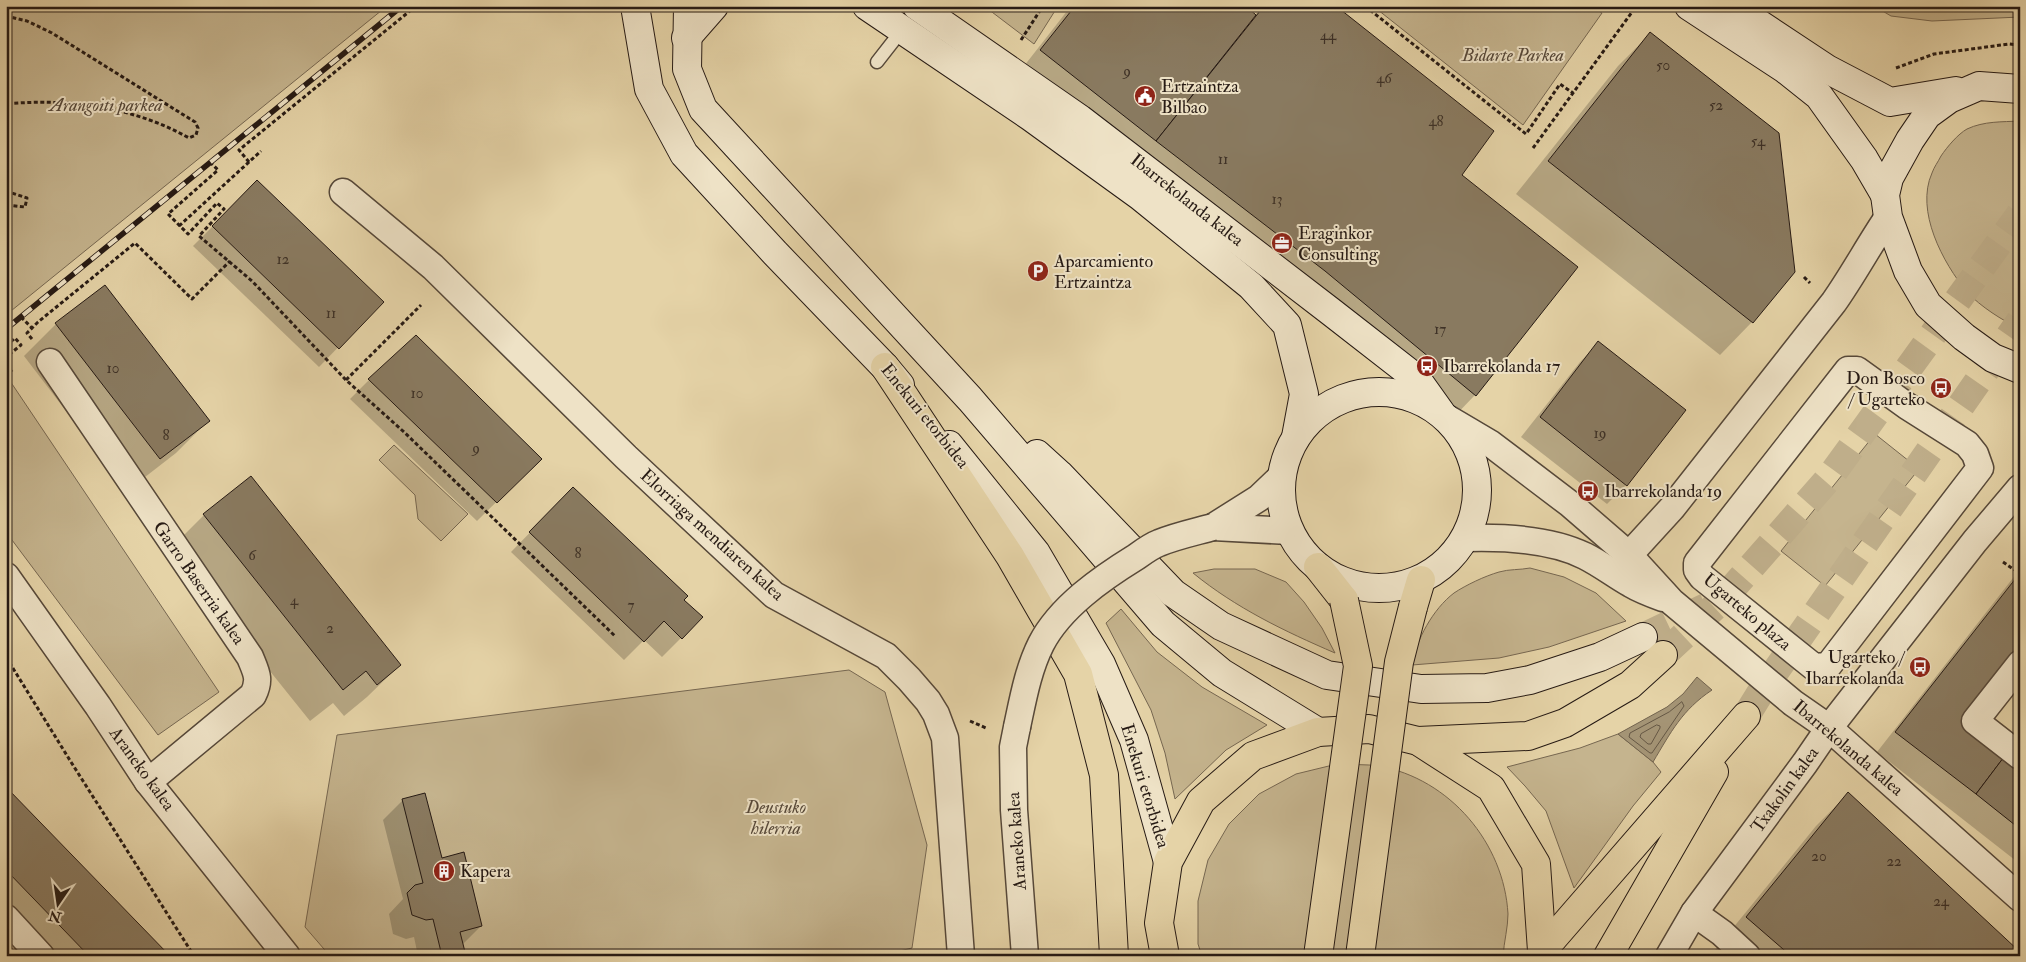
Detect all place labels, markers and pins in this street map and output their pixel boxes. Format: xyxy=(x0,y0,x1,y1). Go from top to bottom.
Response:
place label: Ertzaintza Bilbao xyxy=(1161,75,1239,119)
public building icon: Ertzaintza Bilbao xyxy=(1133,84,1157,108)
place label: Eraginkor Consulting xyxy=(1298,222,1379,266)
office icon: Eraginkor Consulting xyxy=(1270,231,1294,255)
place label: Aparcamiento Ertzaintza xyxy=(1053,250,1153,294)
parking icon: Aparcamiento Ertzaintza xyxy=(1026,259,1050,283)
bus stop icon: Ibarrekolanda 17 xyxy=(1415,354,1439,378)
place label: Ibarrekolanda 17 xyxy=(1443,355,1560,378)
place label: Don Bosco / Ugarteko xyxy=(1846,367,1925,411)
bus stop icon: Don Bosco / Ugarteko xyxy=(1929,376,1953,400)
bus stop icon: Ibarrekolanda 19 xyxy=(1576,479,1600,503)
place label: Ibarrekolanda 19 xyxy=(1604,480,1722,503)
place label: Ugarteko / Ibarrekolanda xyxy=(1805,646,1906,690)
bus stop icon: Ugarteko / Ibarrekolanda xyxy=(1908,655,1932,679)
building icon: Kapera xyxy=(432,859,456,883)
place label: Kapera xyxy=(460,860,511,883)

